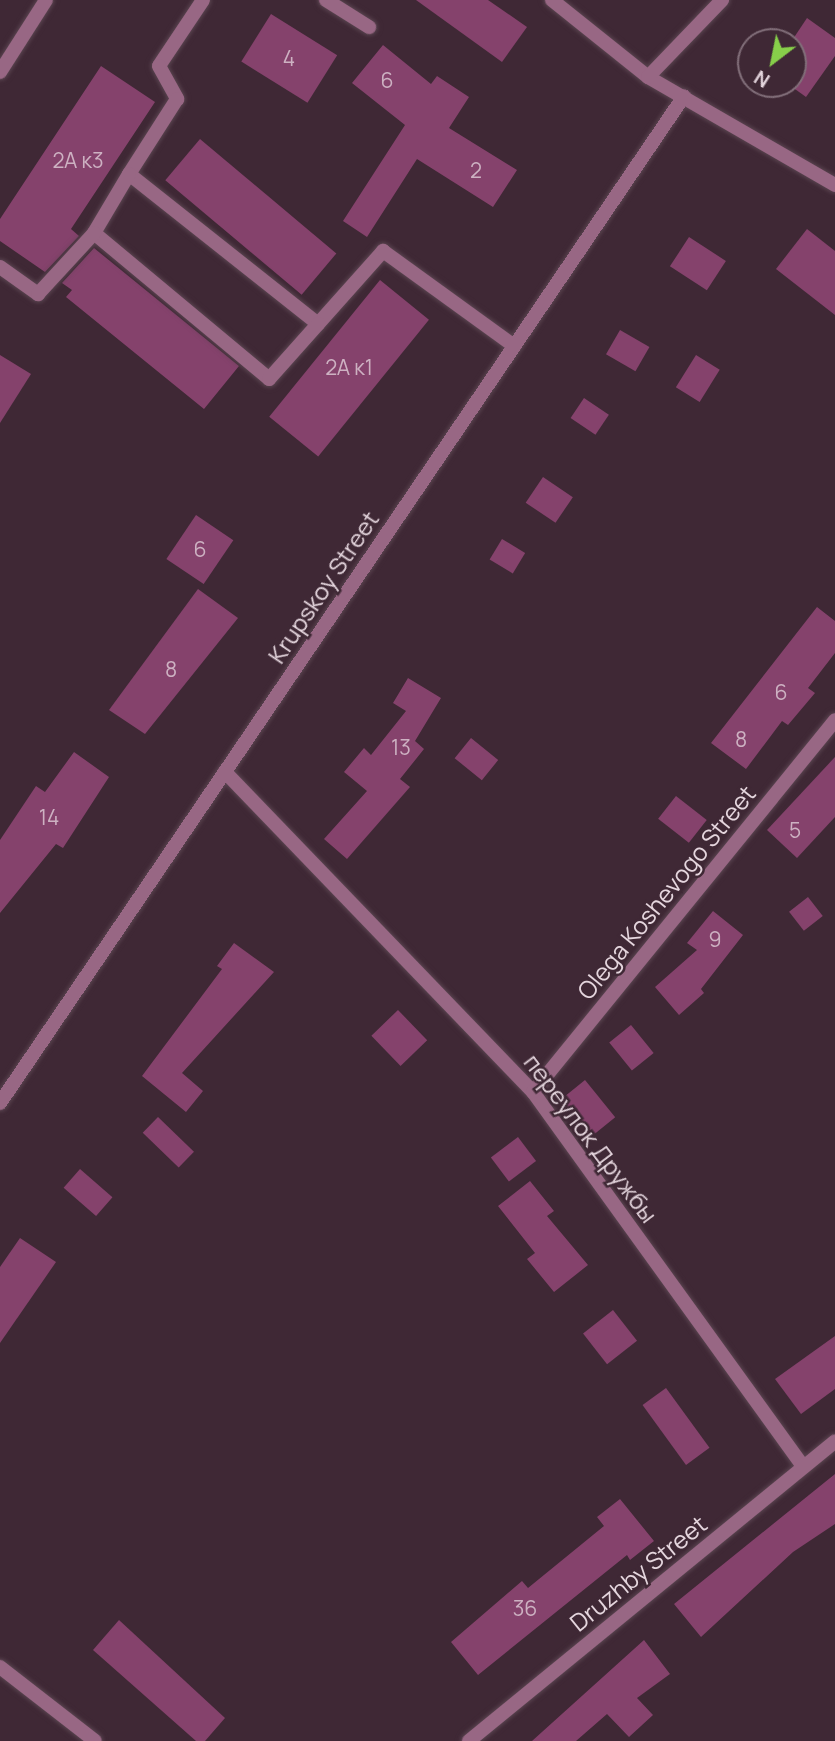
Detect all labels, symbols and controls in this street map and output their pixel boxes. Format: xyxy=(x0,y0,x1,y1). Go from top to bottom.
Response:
north arrow xyxy=(737,28,807,98)
house number: 4 xyxy=(283,45,295,71)
text: N xyxy=(749,64,775,94)
house number: 6 xyxy=(380,67,394,93)
house number: 2А к3 xyxy=(52,147,104,173)
house number: 2 xyxy=(470,157,482,183)
house number: 2А к1 xyxy=(325,354,373,380)
street label: Krupskoy Street xyxy=(262,506,384,668)
house number: 6 xyxy=(193,536,207,562)
house number: 8 xyxy=(165,656,177,682)
house number: 6 xyxy=(774,679,788,705)
house number: 8 xyxy=(735,726,747,752)
house number: 13 xyxy=(391,734,411,760)
street label: Olega Koshevogo Street xyxy=(571,779,761,1005)
house number: 14 xyxy=(39,804,59,830)
house number: 5 xyxy=(789,817,801,843)
house number: 9 xyxy=(708,926,722,952)
street label: переулок Дружбы xyxy=(518,1048,664,1228)
street label: Druzhby Street xyxy=(564,1509,712,1637)
house number: 36 xyxy=(513,1595,537,1621)

